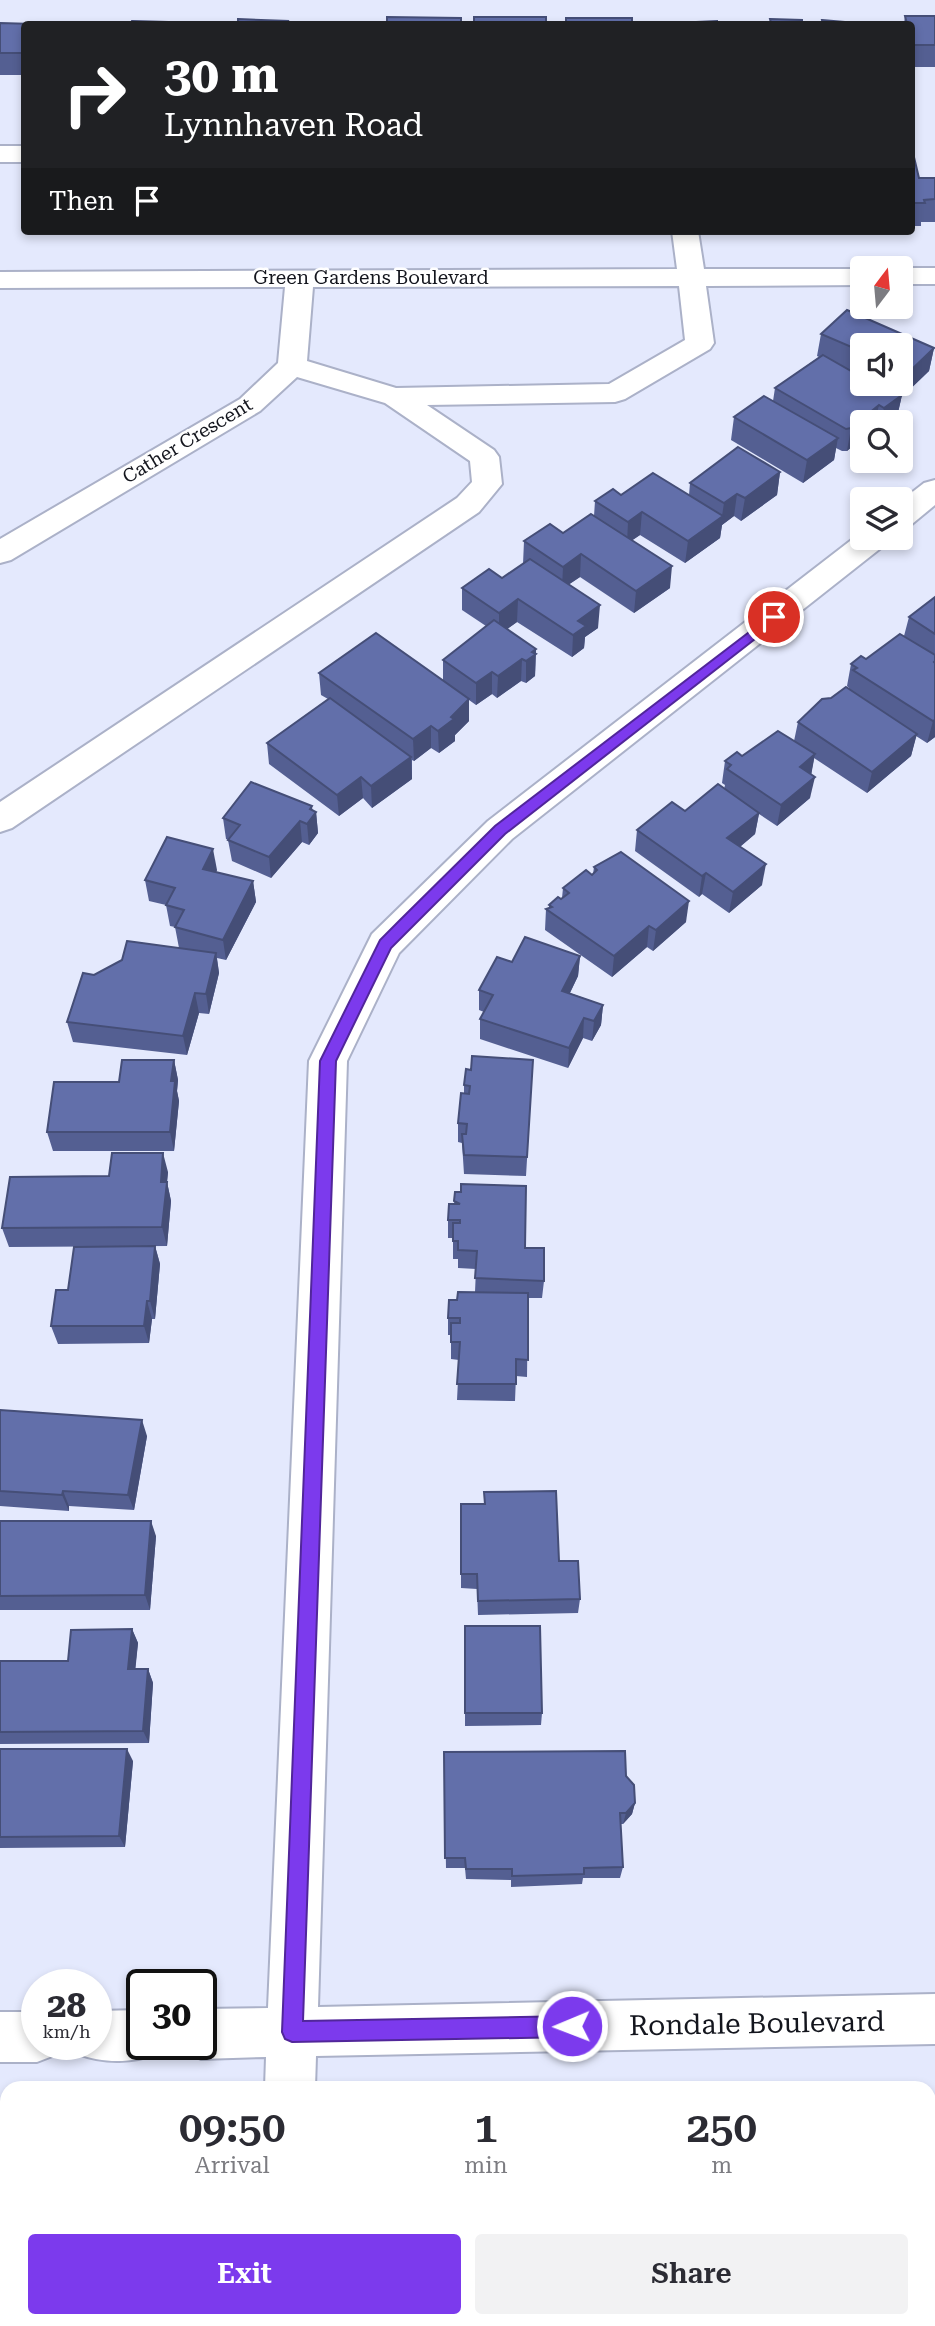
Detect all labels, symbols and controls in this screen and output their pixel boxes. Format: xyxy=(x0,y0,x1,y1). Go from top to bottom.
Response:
text: 30 m xyxy=(164,47,279,104)
icon: right xyxy=(49,49,140,140)
text: Lynnhaven Road xyxy=(164,106,423,144)
icon: arrive xyxy=(128,182,166,220)
text: Then xyxy=(49,186,114,216)
north arrow xyxy=(850,256,914,318)
map controls xyxy=(850,256,913,550)
street label: Green Gardens Boulevard xyxy=(253,266,489,289)
button: sound xyxy=(850,333,913,396)
street label: Cather Crescent xyxy=(118,393,256,488)
button: search xyxy=(850,410,913,473)
button: layers xyxy=(850,487,913,550)
pin xyxy=(744,587,804,647)
icon: arrive xyxy=(755,598,793,636)
speed limit sign: 30 xyxy=(126,1969,217,2060)
text: 28 xyxy=(47,1985,86,2026)
position arrow xyxy=(535,1989,609,2063)
street label: Rondale Boulevard xyxy=(629,2005,885,2042)
text: km/h xyxy=(42,2021,91,2042)
text: 09:50 xyxy=(179,2103,285,2152)
text: 1 xyxy=(474,2103,498,2152)
text: 250 xyxy=(686,2103,757,2152)
text: Arrival xyxy=(195,2152,270,2179)
text: min xyxy=(464,2152,508,2179)
text: m xyxy=(711,2152,732,2179)
button: Exit xyxy=(28,2234,461,2314)
button: Share xyxy=(475,2234,908,2314)

